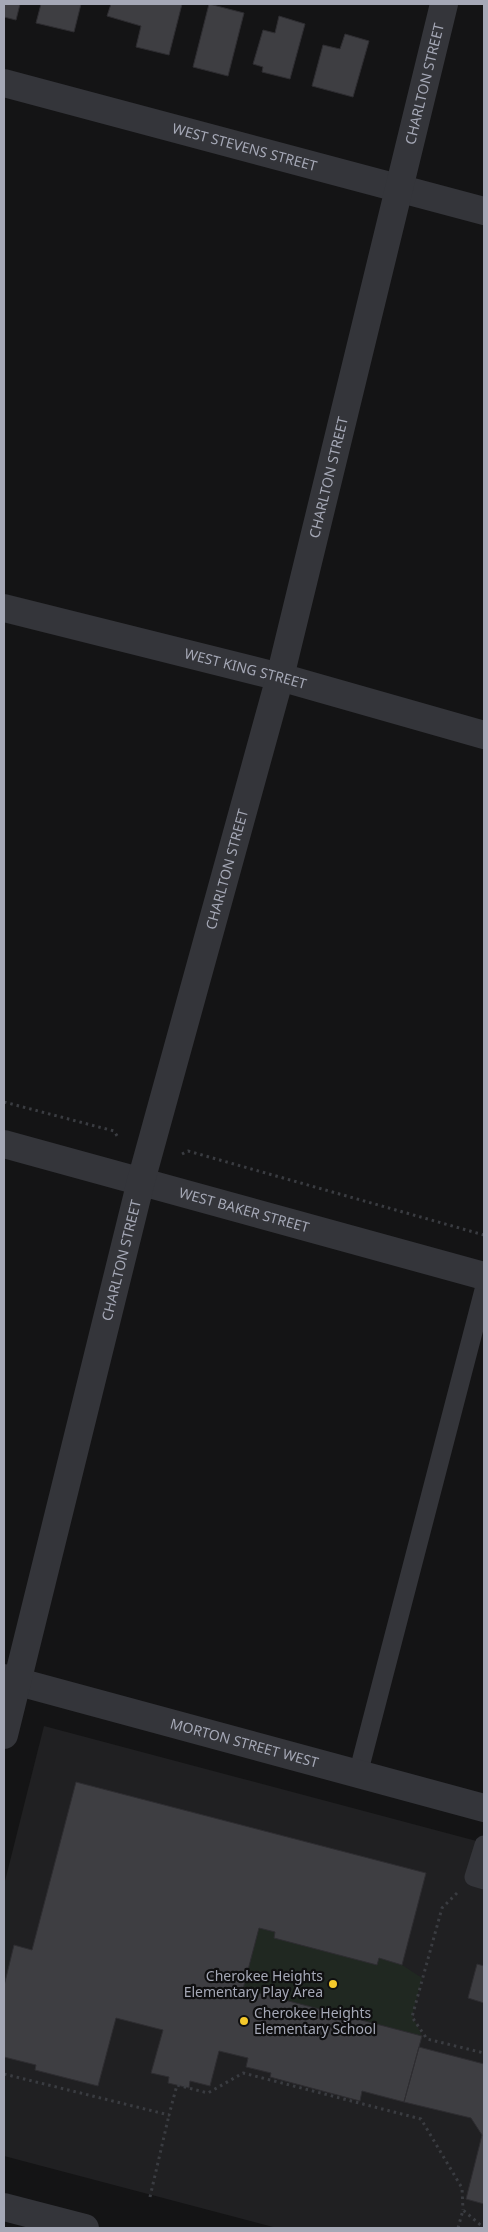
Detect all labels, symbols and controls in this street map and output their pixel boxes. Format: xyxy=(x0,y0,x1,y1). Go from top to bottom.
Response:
street label: CHARLTON STREET xyxy=(400,21,448,146)
street label: WEST STEVENS STREET xyxy=(170,118,319,175)
street label: CHARLTON STREET xyxy=(304,414,352,540)
street label: WEST KING STREET xyxy=(183,643,309,693)
street label: CHARLTON STREET xyxy=(201,807,252,932)
street label: WEST BAKER STREET xyxy=(177,1183,312,1237)
street label: CHARLTON STREET xyxy=(97,1197,145,1323)
street label: MORTON STREET WEST xyxy=(168,1713,321,1772)
place label: Cherokee Heights Elementary Play Area xyxy=(184,1966,323,2001)
marker: Cherokee Heights Elementary Play Area xyxy=(327,1978,339,1990)
place label: Cherokee Heights Elementary School xyxy=(254,2003,376,2038)
marker: Cherokee Heights Elementary School xyxy=(238,2015,250,2027)

